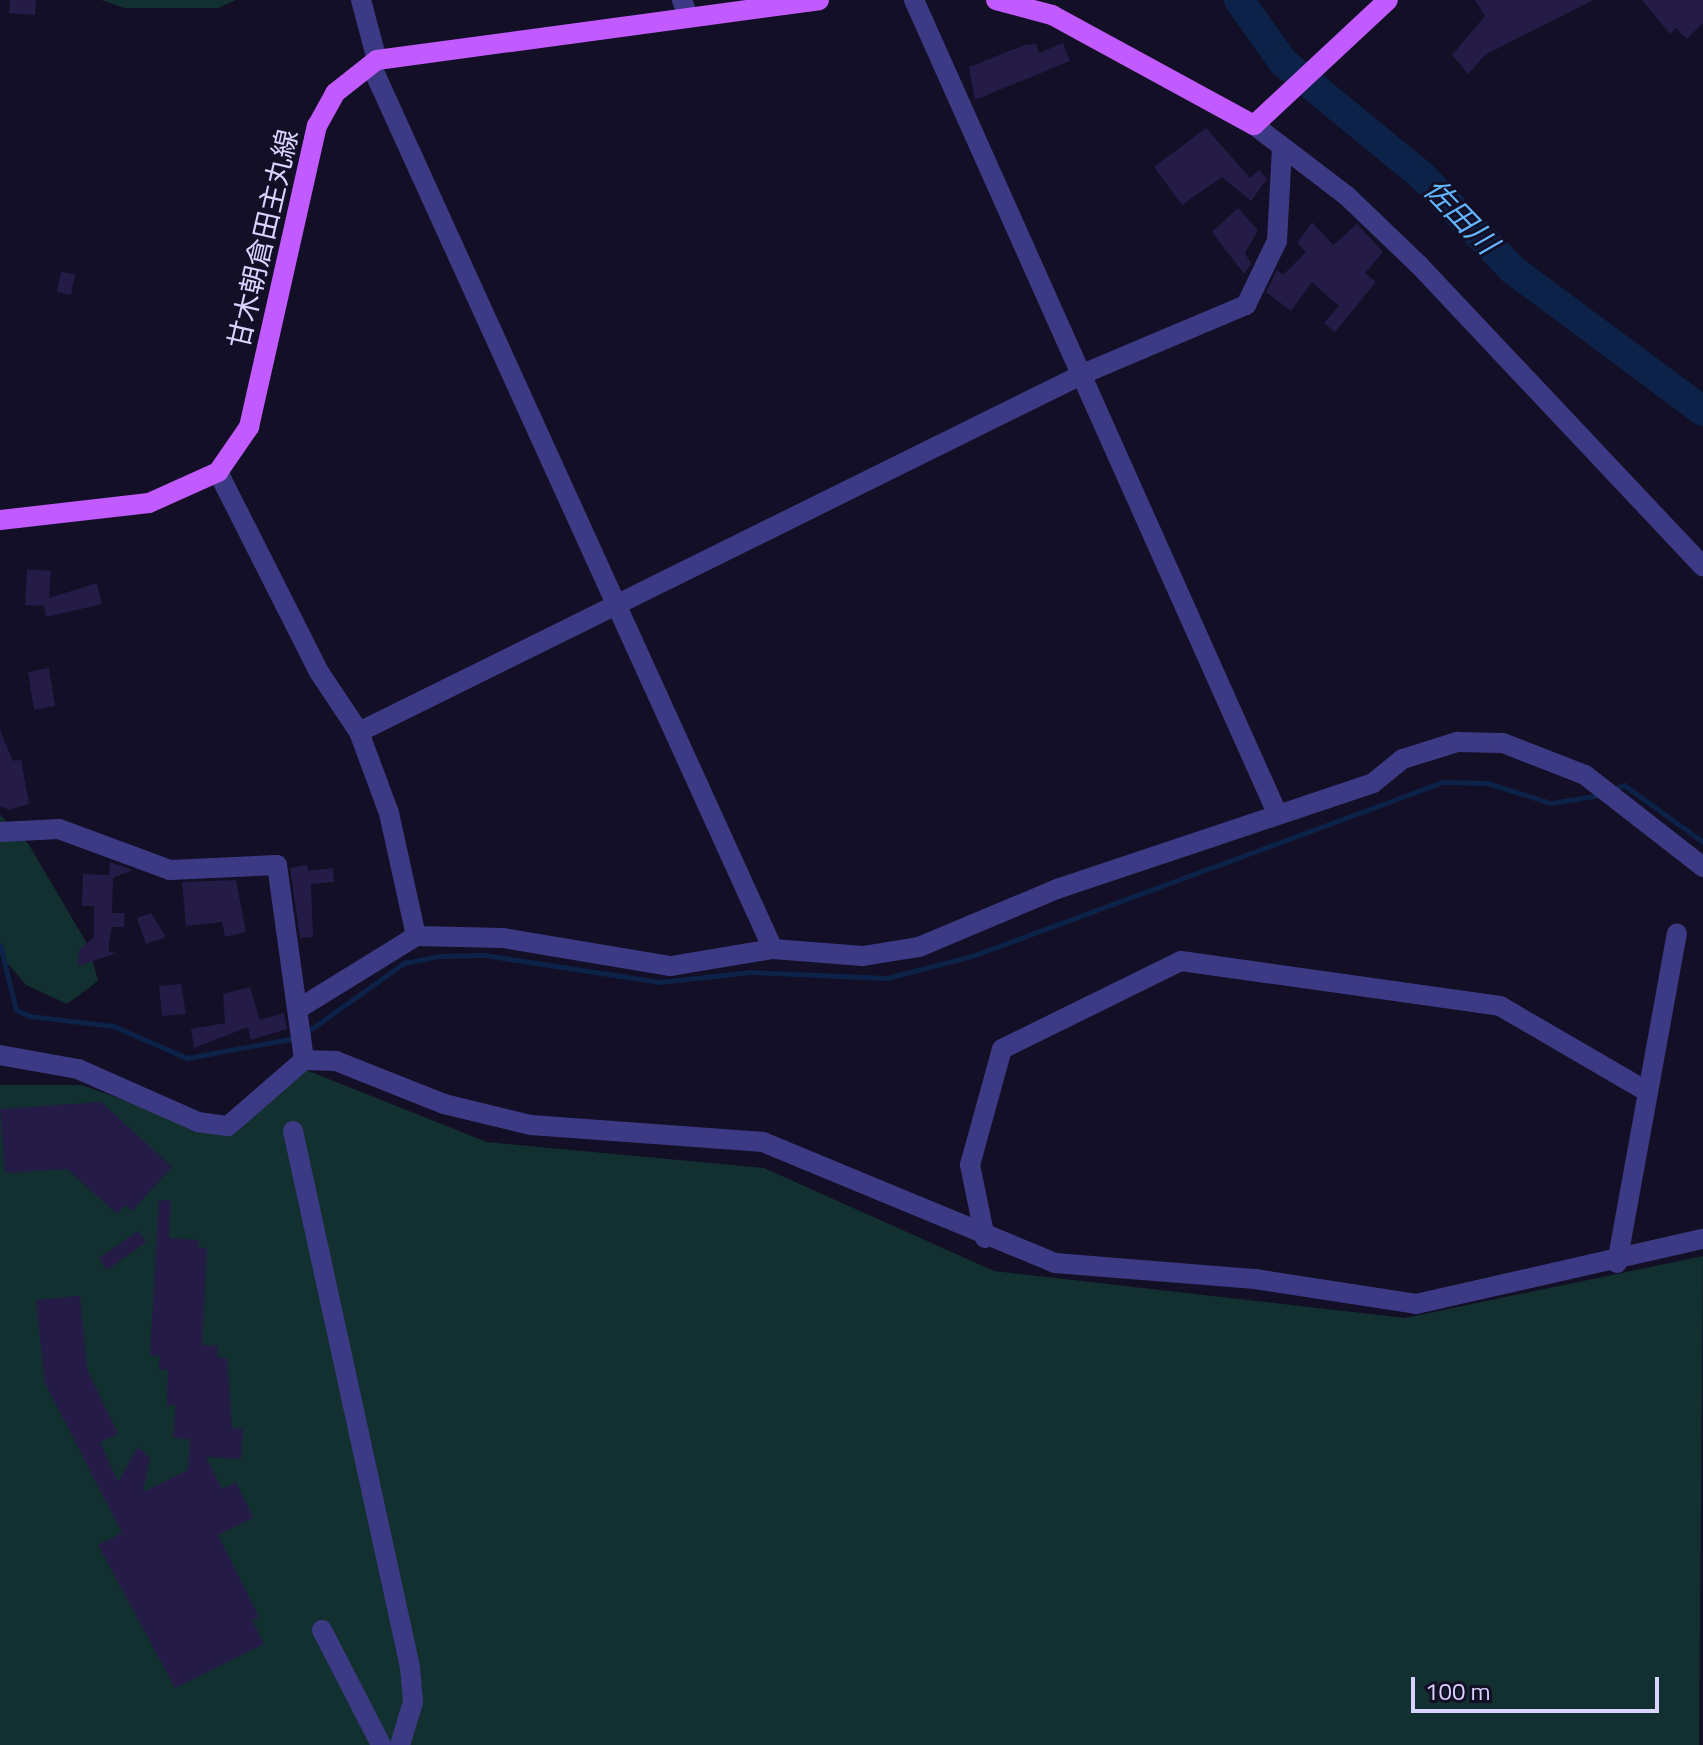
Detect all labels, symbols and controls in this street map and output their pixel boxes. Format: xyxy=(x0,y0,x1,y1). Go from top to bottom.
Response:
street label: 甘木朝倉田主丸線 xyxy=(221,126,305,352)
water label: 佐田川 xyxy=(1417,171,1505,261)
scale bar xyxy=(1415,1661,1663,1711)
text: 100 m xyxy=(1425,1673,1491,1709)

